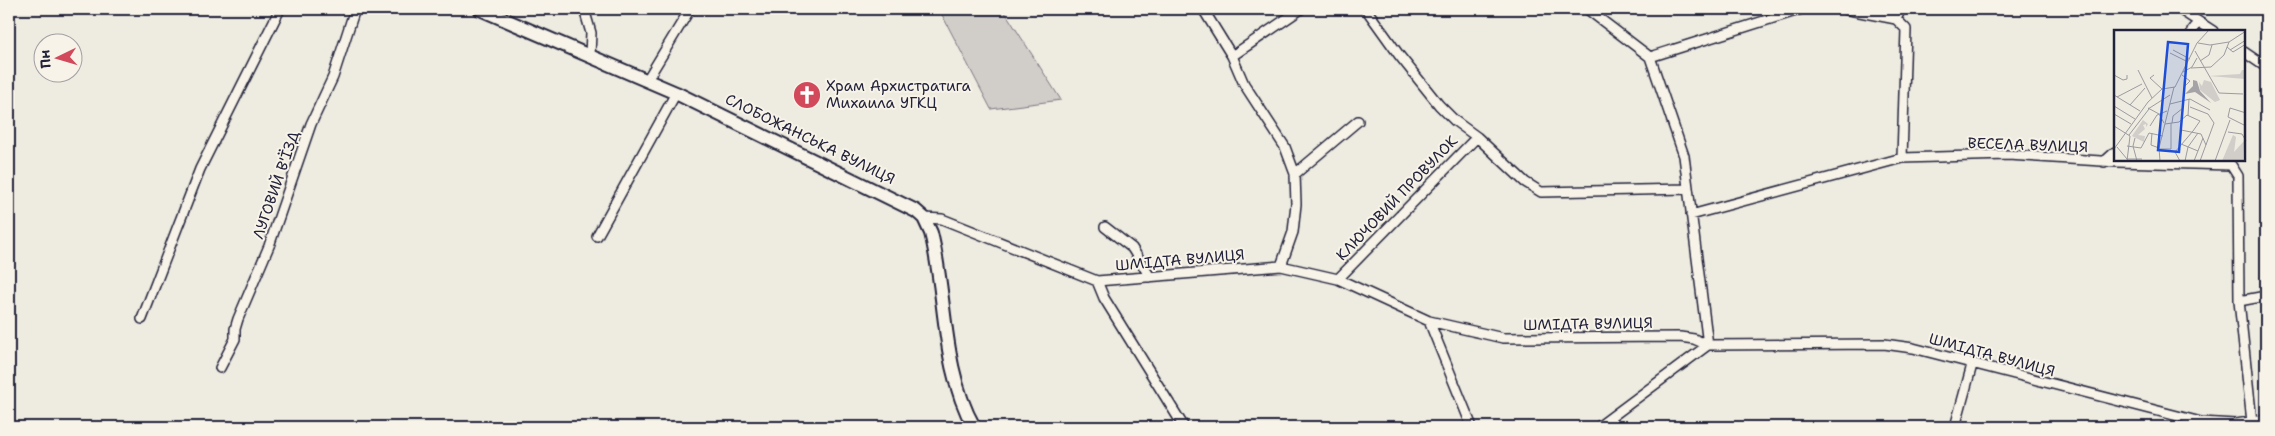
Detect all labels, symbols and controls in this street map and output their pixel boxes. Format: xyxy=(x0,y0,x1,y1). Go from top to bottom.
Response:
inset map xyxy=(2114,30,2245,161)
north arrow xyxy=(32,32,82,82)
text: Пн xyxy=(35,49,55,69)
place label: Храм Архистратига Михаила УГКЦ xyxy=(826,76,972,113)
church icon: Храм Архистратига Михаила УГКЦ xyxy=(792,80,822,110)
street label: СЛОБОЖАНСЬКА ВУЛИЦЯ xyxy=(722,89,898,189)
street label: ЛУГОВИЙ В'ЇЗД xyxy=(247,127,304,242)
street label: КЛЮЧОВИЙ ПРОВУЛОК xyxy=(1331,130,1462,265)
street label: ВЕСЕЛА ВУЛИЦЯ xyxy=(1967,133,2089,157)
street label: ШМІДТА ВУЛИЦЯ xyxy=(1115,244,1245,276)
street label: ШМІДТА ВУЛИЦЯ xyxy=(1523,313,1653,335)
street label: ШМІДТА ВУЛИЦЯ xyxy=(1927,329,2057,381)

